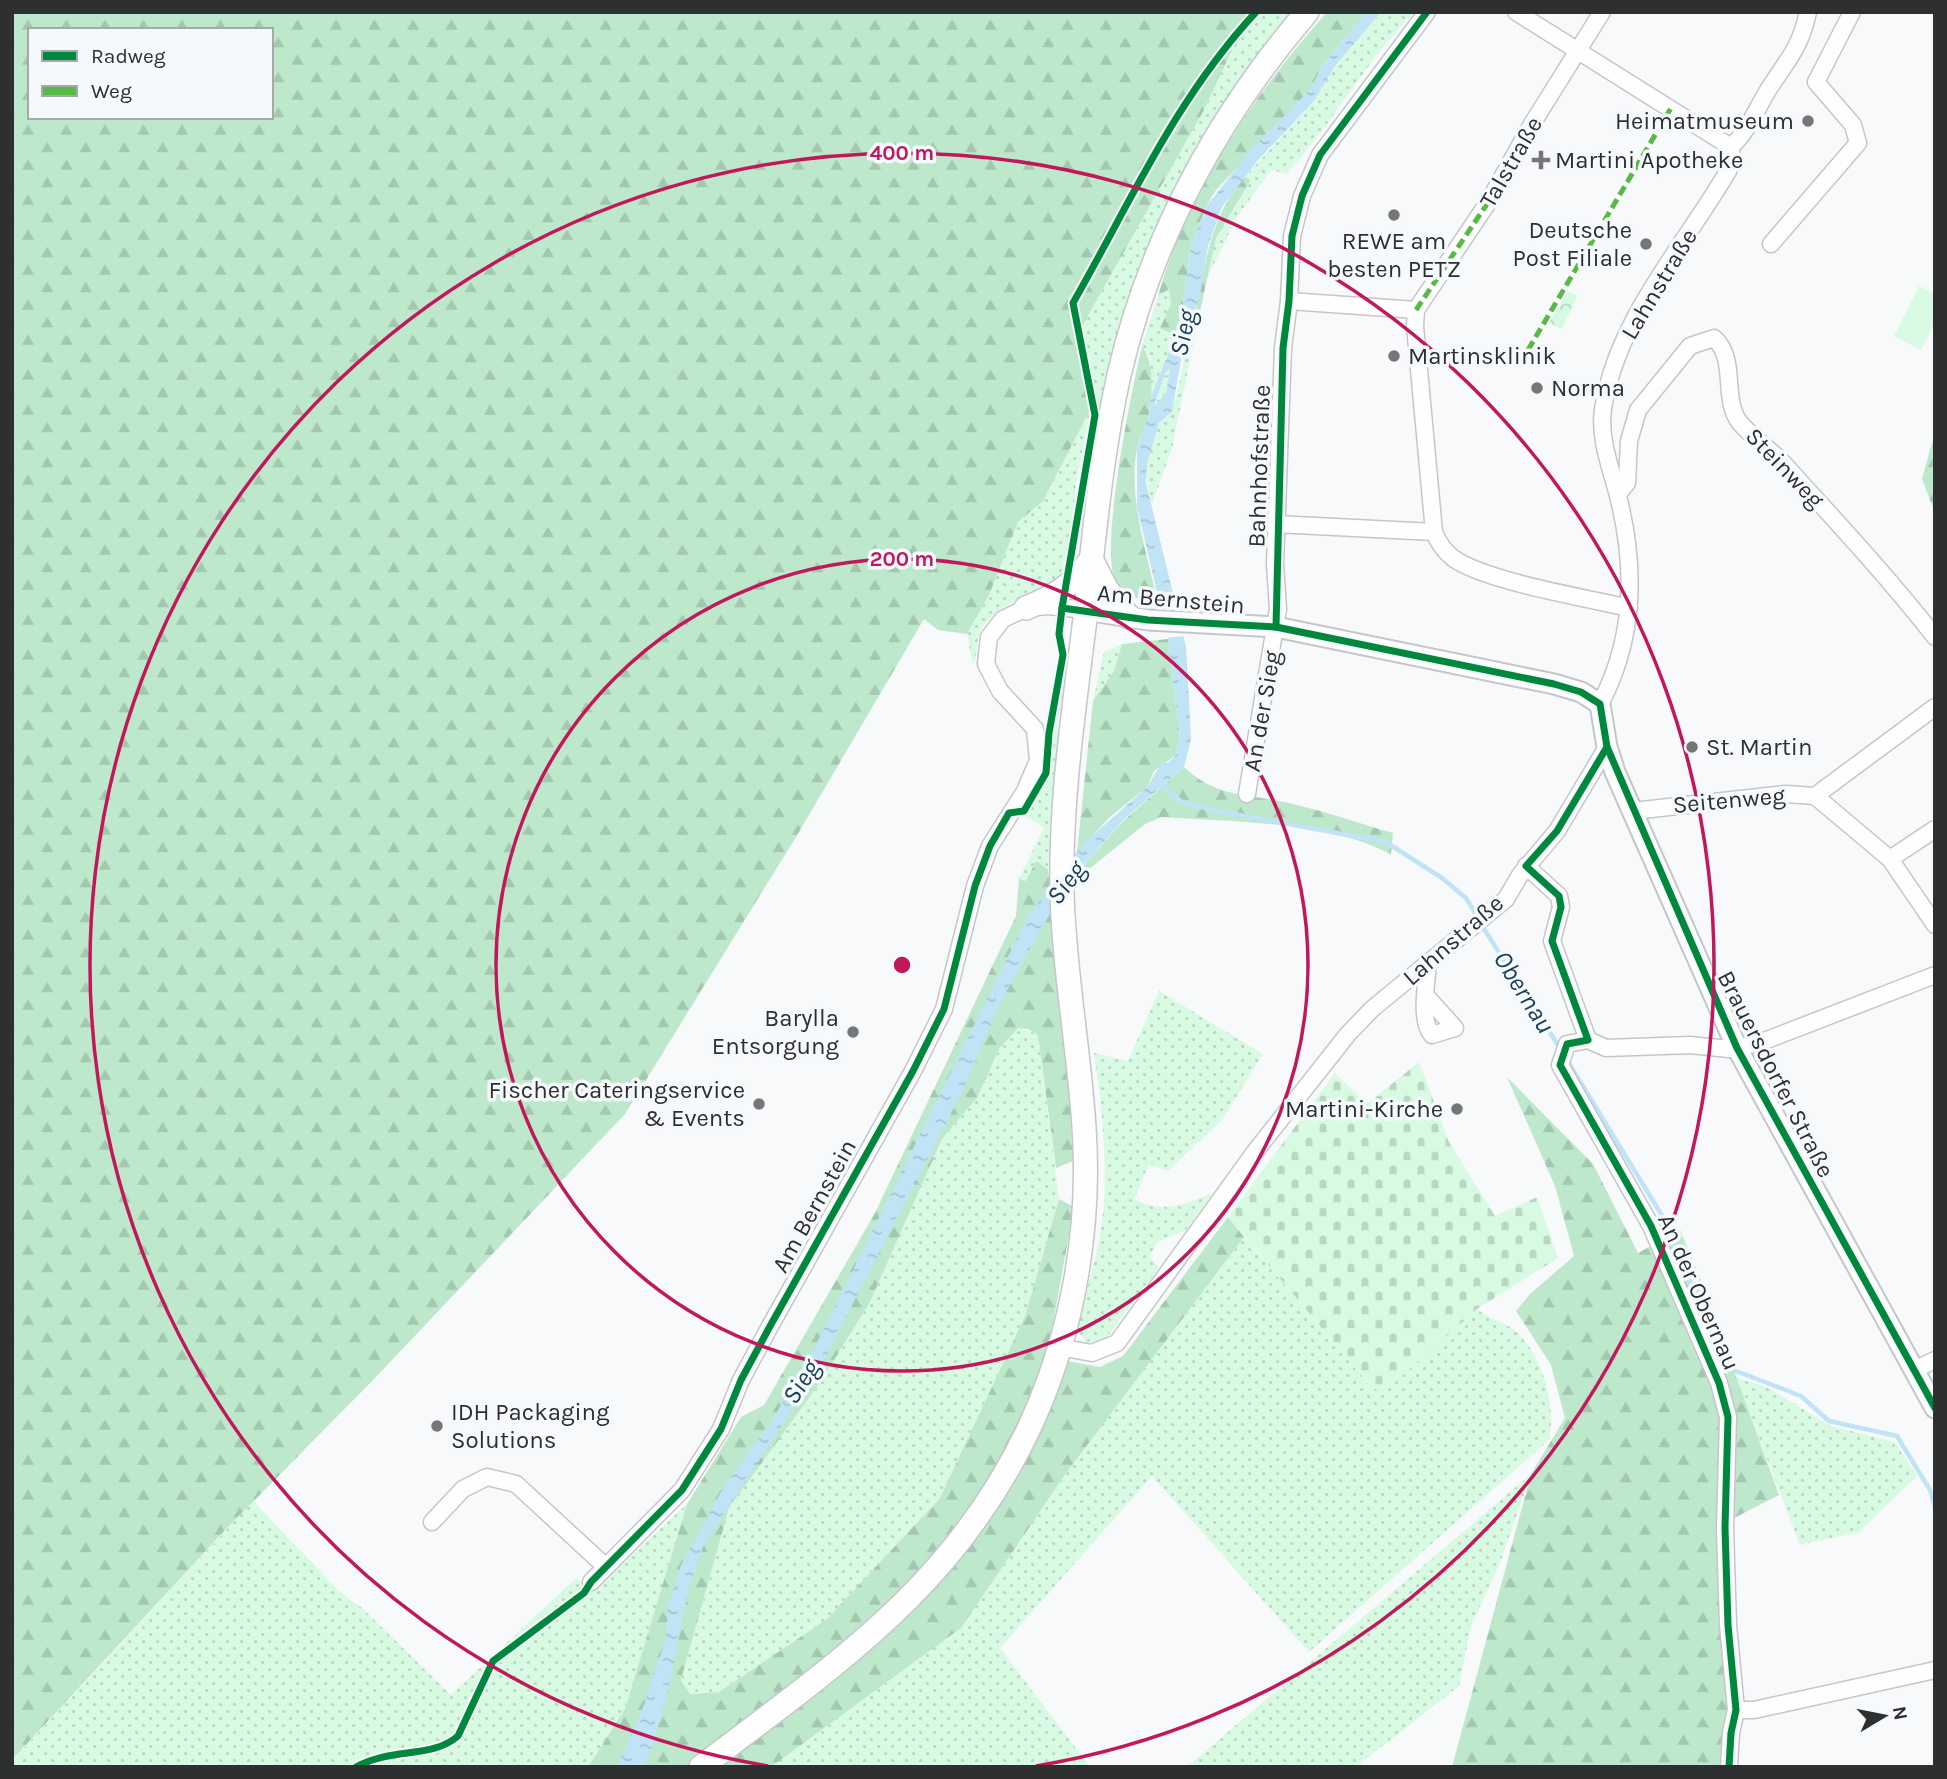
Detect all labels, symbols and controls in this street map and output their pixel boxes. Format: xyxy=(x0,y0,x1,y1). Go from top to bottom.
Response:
legend xyxy=(28,28,273,119)
text: Radweg xyxy=(91,44,166,68)
text: Weg xyxy=(91,79,132,103)
place label: Heimatmuseum xyxy=(1615,107,1794,135)
street label: Talstraße xyxy=(1474,112,1548,212)
marker: Heimatmuseum xyxy=(1800,113,1816,129)
text: 400 m xyxy=(870,141,934,165)
place label: Martini Apotheke xyxy=(1555,146,1743,174)
marker: Martini Apotheke xyxy=(1533,152,1549,168)
marker: REWE am besten PETZ xyxy=(1386,207,1402,223)
place label: Deutsche Post Filiale xyxy=(1512,216,1632,272)
street label: Lahnstraße xyxy=(1615,224,1703,344)
place label: REWE am besten PETZ xyxy=(1327,227,1461,283)
marker: Deutsche Post Filiale xyxy=(1638,236,1654,252)
water label: Sieg xyxy=(1163,305,1203,359)
place label: Martinsklinik xyxy=(1408,342,1556,370)
marker: Martinsklinik xyxy=(1386,348,1402,364)
place label: Norma xyxy=(1551,374,1625,402)
marker: Norma xyxy=(1529,380,1545,396)
street label: Bahnhofstraße xyxy=(1242,384,1276,548)
street label: Steinweg xyxy=(1740,422,1830,514)
text: 200 m xyxy=(870,547,934,571)
street label: Am Bernstein xyxy=(1096,579,1246,619)
street label: An der Sieg xyxy=(1238,648,1286,774)
place label: St. Martin xyxy=(1706,733,1812,761)
marker: St. Martin xyxy=(1684,739,1700,755)
street label: Seitenweg xyxy=(1671,781,1787,819)
water label: Sieg xyxy=(1040,854,1094,911)
street label: Lahnstraße xyxy=(1397,889,1509,991)
water label: Obernau xyxy=(1487,945,1561,1039)
centre of rings xyxy=(890,953,914,977)
street label: Brauersdorfer Straße xyxy=(1712,966,1840,1182)
place label: Barylla Entsorgung xyxy=(712,1004,839,1060)
marker: Barylla Entsorgung xyxy=(845,1024,861,1040)
place label: Fischer Cateringservice & Events xyxy=(488,1076,745,1132)
place label: Martini-Kirche xyxy=(1285,1095,1443,1123)
marker: Fischer Cateringservice & Events xyxy=(751,1096,767,1112)
marker: Martini-Kirche xyxy=(1449,1101,1465,1117)
street label: Am Bernstein xyxy=(766,1135,862,1277)
street label: An der Obernau xyxy=(1652,1210,1746,1374)
water label: Sieg xyxy=(775,1353,828,1410)
place label: IDH Packaging Solutions xyxy=(451,1398,610,1454)
marker: IDH Packaging Solutions xyxy=(429,1418,445,1434)
north arrow xyxy=(1849,1681,1919,1751)
text: N xyxy=(1888,1705,1912,1722)

